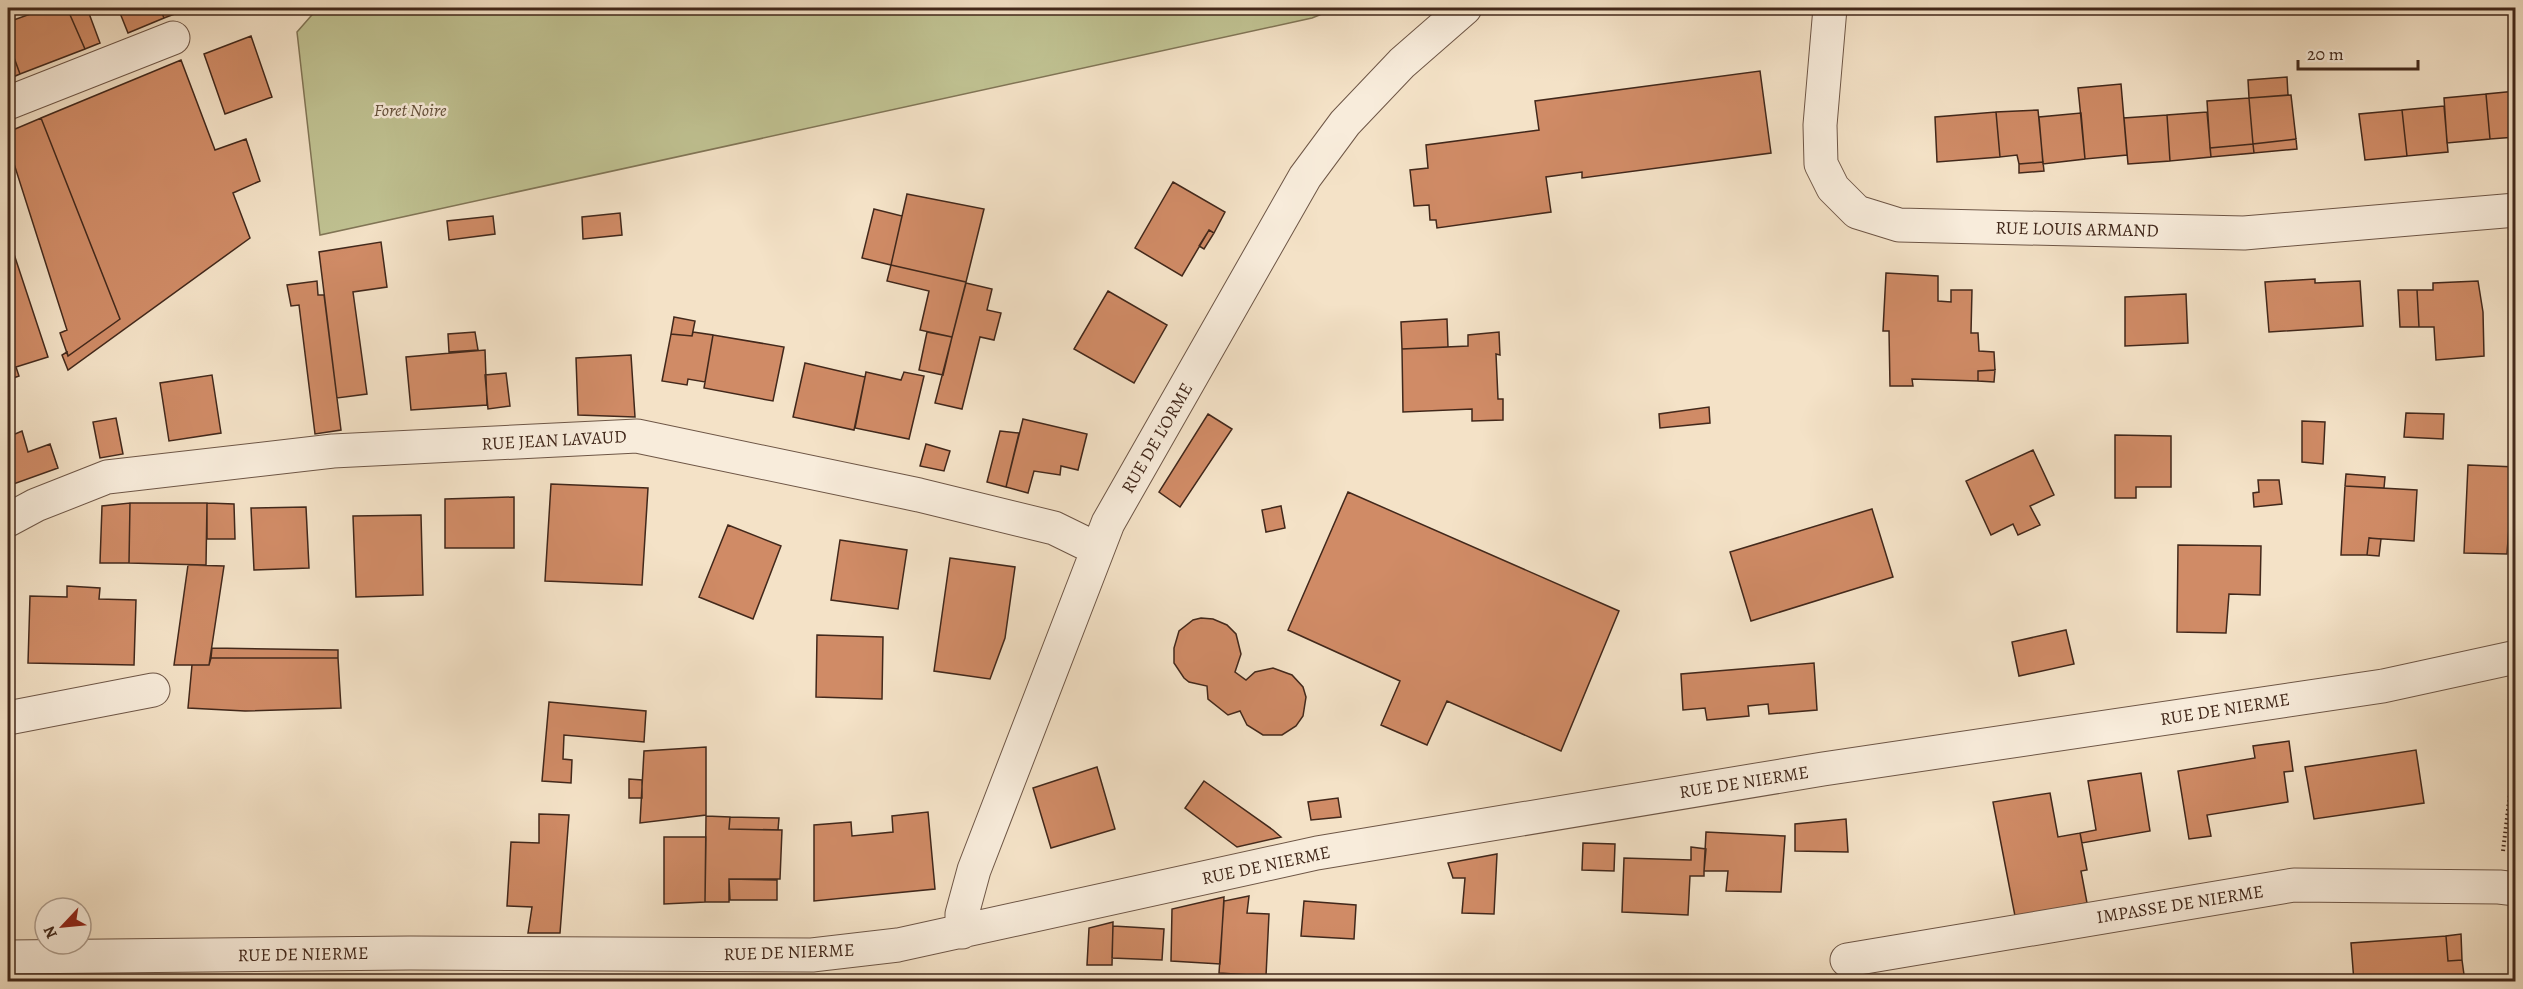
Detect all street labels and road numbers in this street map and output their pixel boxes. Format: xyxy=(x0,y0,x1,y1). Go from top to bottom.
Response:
street label: RUE LOUIS ARMAND xyxy=(1995,216,2159,242)
street label: RUE DE L'ORME xyxy=(1116,378,1198,498)
street label: RUE JEAN LAVAUD xyxy=(481,424,627,456)
street label: RUE DE NIERME xyxy=(2158,687,2292,731)
street label: RUE DE NIERME xyxy=(1677,760,1811,804)
street label: RUE DE NIERME xyxy=(1199,840,1333,890)
street label: IMPASSE DE NIERME xyxy=(2095,879,2265,929)
street label: RUE DE NIERME xyxy=(723,938,855,966)
street label: RUE DE NIERME xyxy=(237,941,369,967)

